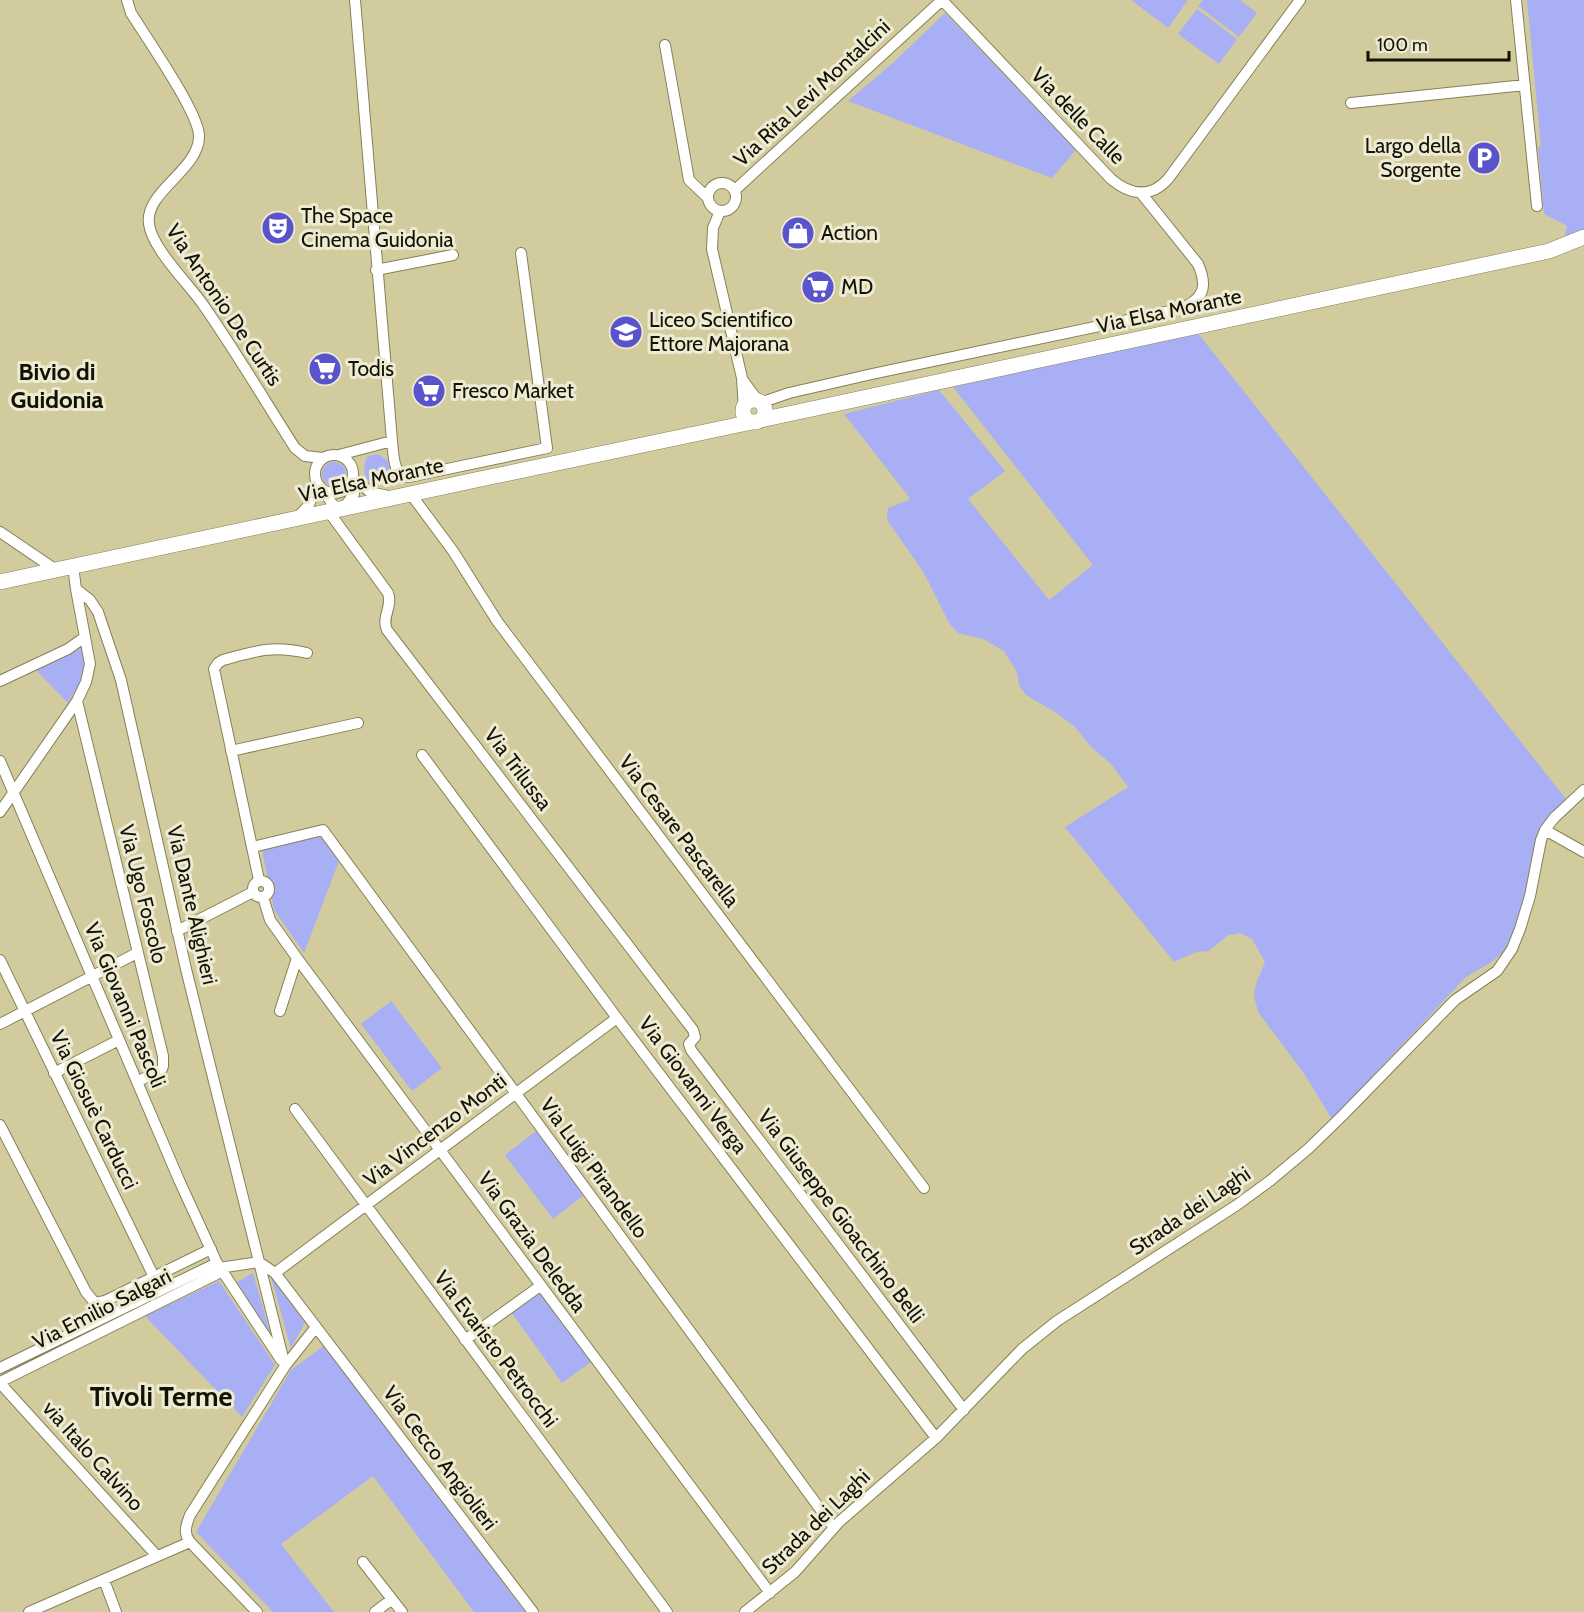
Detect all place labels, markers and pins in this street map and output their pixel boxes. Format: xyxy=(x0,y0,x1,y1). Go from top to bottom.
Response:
place label: Largo della Sorgente xyxy=(1365,133,1461,182)
parking icon: Largo della Sorgente xyxy=(1466,140,1502,176)
place label: The Space Cinema Guidonia xyxy=(301,203,454,252)
theatre icon: The Space Cinema Guidonia xyxy=(260,210,296,246)
shop icon: Action xyxy=(780,215,816,251)
place label: Action xyxy=(821,220,878,245)
supermarket icon: MD xyxy=(800,269,836,305)
place label: MD xyxy=(841,274,873,299)
place label: Liceo Scientifico Ettore Majorana xyxy=(649,307,793,357)
school or university icon: Liceo Scientifico Ettore Majorana xyxy=(608,314,644,350)
supermarket icon: Todis xyxy=(307,351,343,387)
place label: Todis xyxy=(348,356,394,381)
supermarket icon: Fresco Market xyxy=(411,373,447,409)
place label: Fresco Market xyxy=(452,378,574,403)

